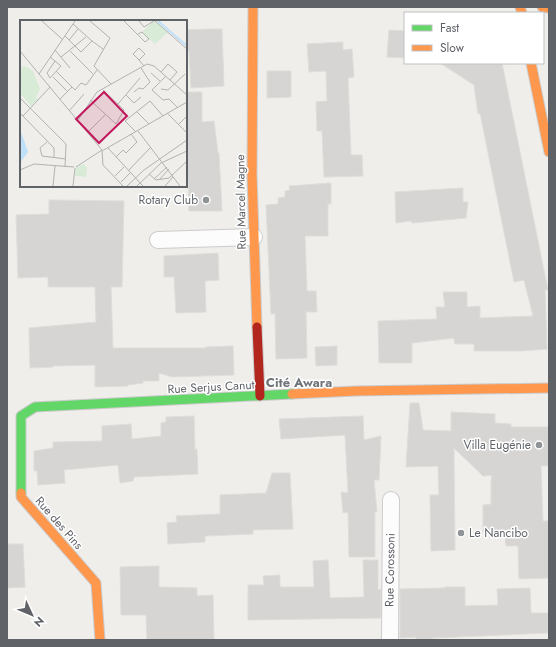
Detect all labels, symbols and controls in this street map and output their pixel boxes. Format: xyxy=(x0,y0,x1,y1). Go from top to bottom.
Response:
legend xyxy=(404,12,544,64)
text: Fast xyxy=(440,19,459,37)
inset map xyxy=(20,20,187,187)
text: Slow xyxy=(440,39,465,57)
street label: Rue Marcel Magne xyxy=(231,154,251,250)
place label: Rotary Club xyxy=(139,191,198,209)
marker: Rotary Club xyxy=(201,195,211,205)
district label: Cité Awara xyxy=(266,373,332,392)
street label: Rue Serjus Canut xyxy=(167,376,255,398)
place label: Villa Eugénie xyxy=(464,436,531,454)
marker: Villa Eugénie xyxy=(534,440,544,450)
street label: Rue des Pins xyxy=(31,493,87,554)
place label: Le Nancibo xyxy=(469,524,528,542)
marker: Le Nancibo xyxy=(456,528,466,538)
street label: Rue Corossoni xyxy=(380,533,400,607)
north arrow xyxy=(12,595,52,635)
text: N xyxy=(30,613,48,631)

